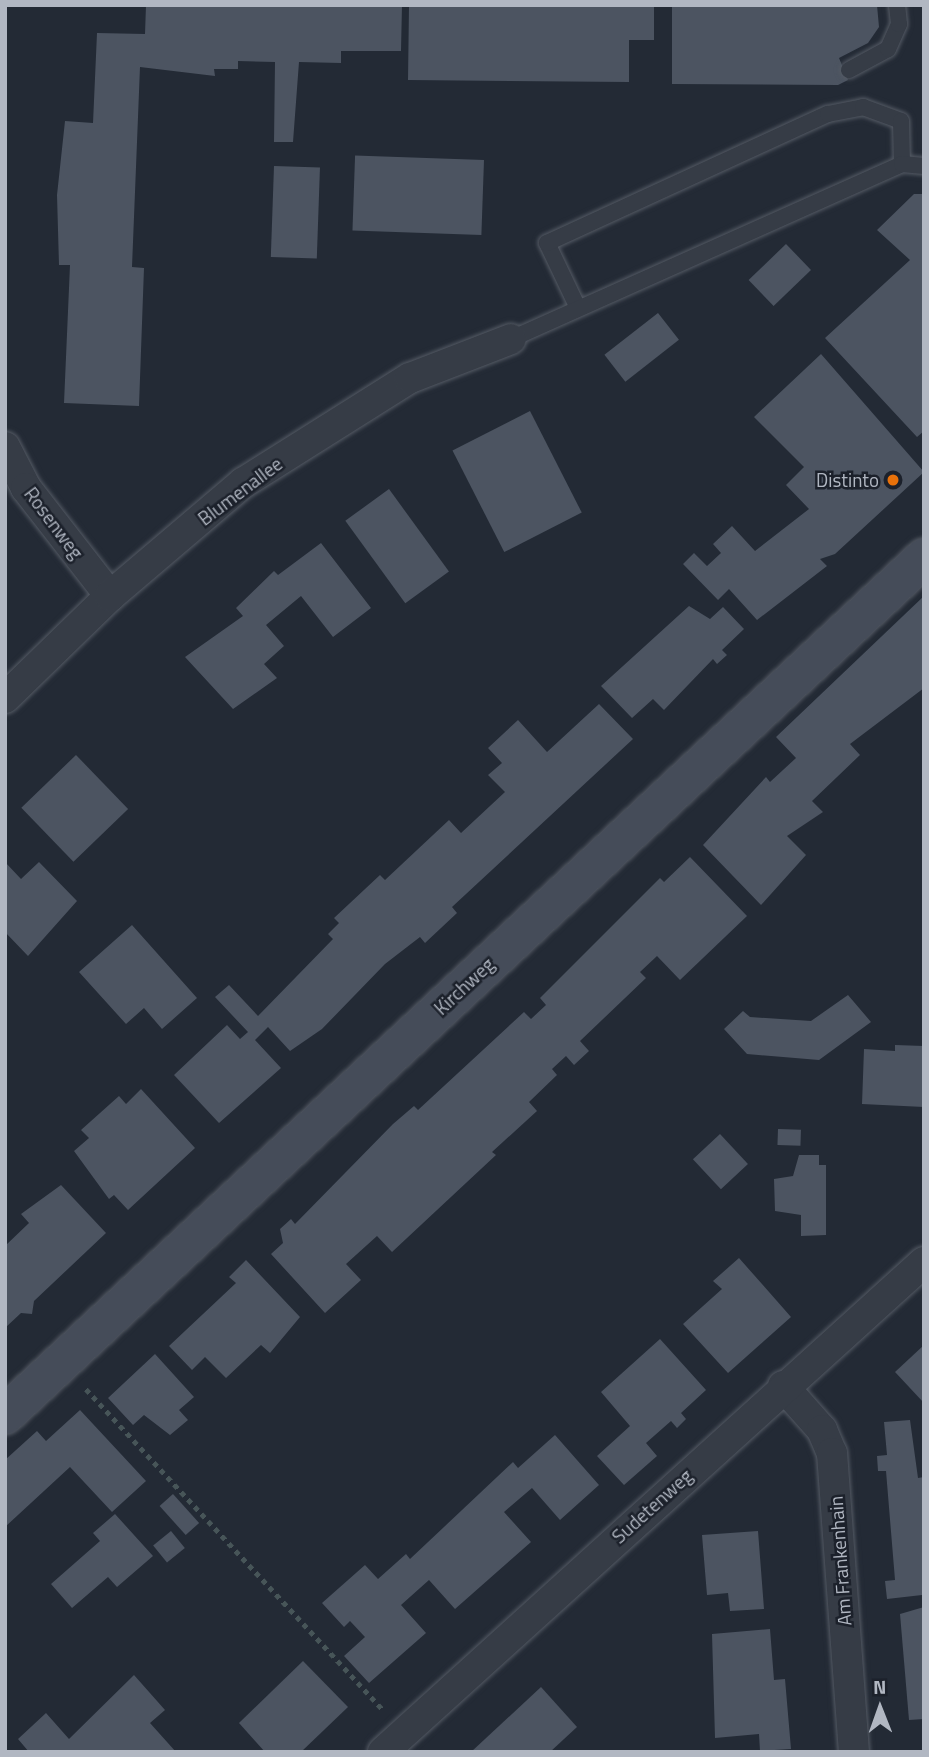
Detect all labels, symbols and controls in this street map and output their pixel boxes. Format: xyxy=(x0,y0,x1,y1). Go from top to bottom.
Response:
street label: Blumenallee xyxy=(193,452,287,530)
place label: Distinto xyxy=(816,469,879,491)
marker: Distinto xyxy=(885,472,901,488)
street label: Rosenweg xyxy=(20,483,88,563)
street label: Kirchweg xyxy=(429,953,499,1019)
street label: Sudetenweg xyxy=(607,1464,697,1548)
street label: Am Frankenhain xyxy=(824,1495,856,1627)
text: N xyxy=(873,1672,886,1701)
north arrow xyxy=(845,1673,915,1743)

